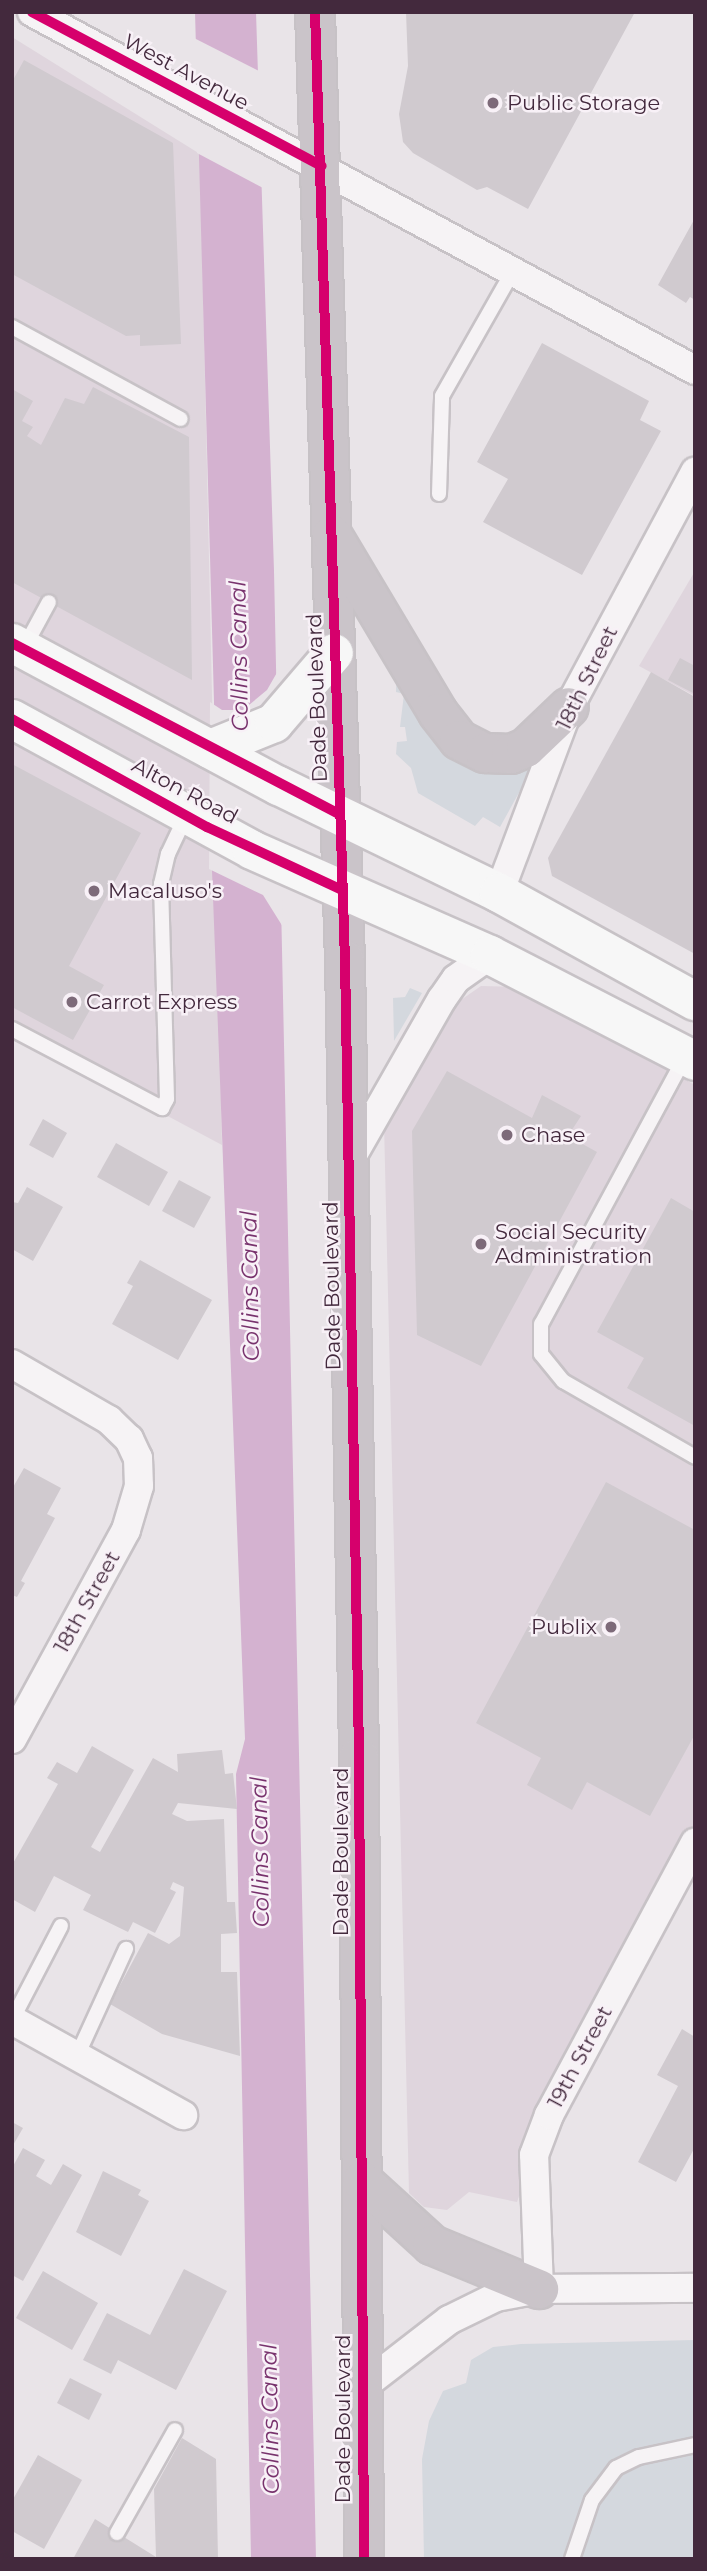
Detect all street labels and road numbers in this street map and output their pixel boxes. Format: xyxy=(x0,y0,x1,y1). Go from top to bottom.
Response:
street label: West Avenue xyxy=(119,28,253,116)
street label: Dade Boulevard xyxy=(301,613,333,783)
street label: 18th Street xyxy=(551,622,623,734)
street label: Alton Road xyxy=(128,753,242,829)
street label: Dade Boulevard xyxy=(318,1201,346,1371)
street label: 18th Street xyxy=(49,1547,125,1657)
street label: Dade Boulevard xyxy=(328,1767,354,1937)
street label: 19th Street xyxy=(543,2002,617,2112)
street label: Dade Boulevard xyxy=(330,2334,356,2504)

